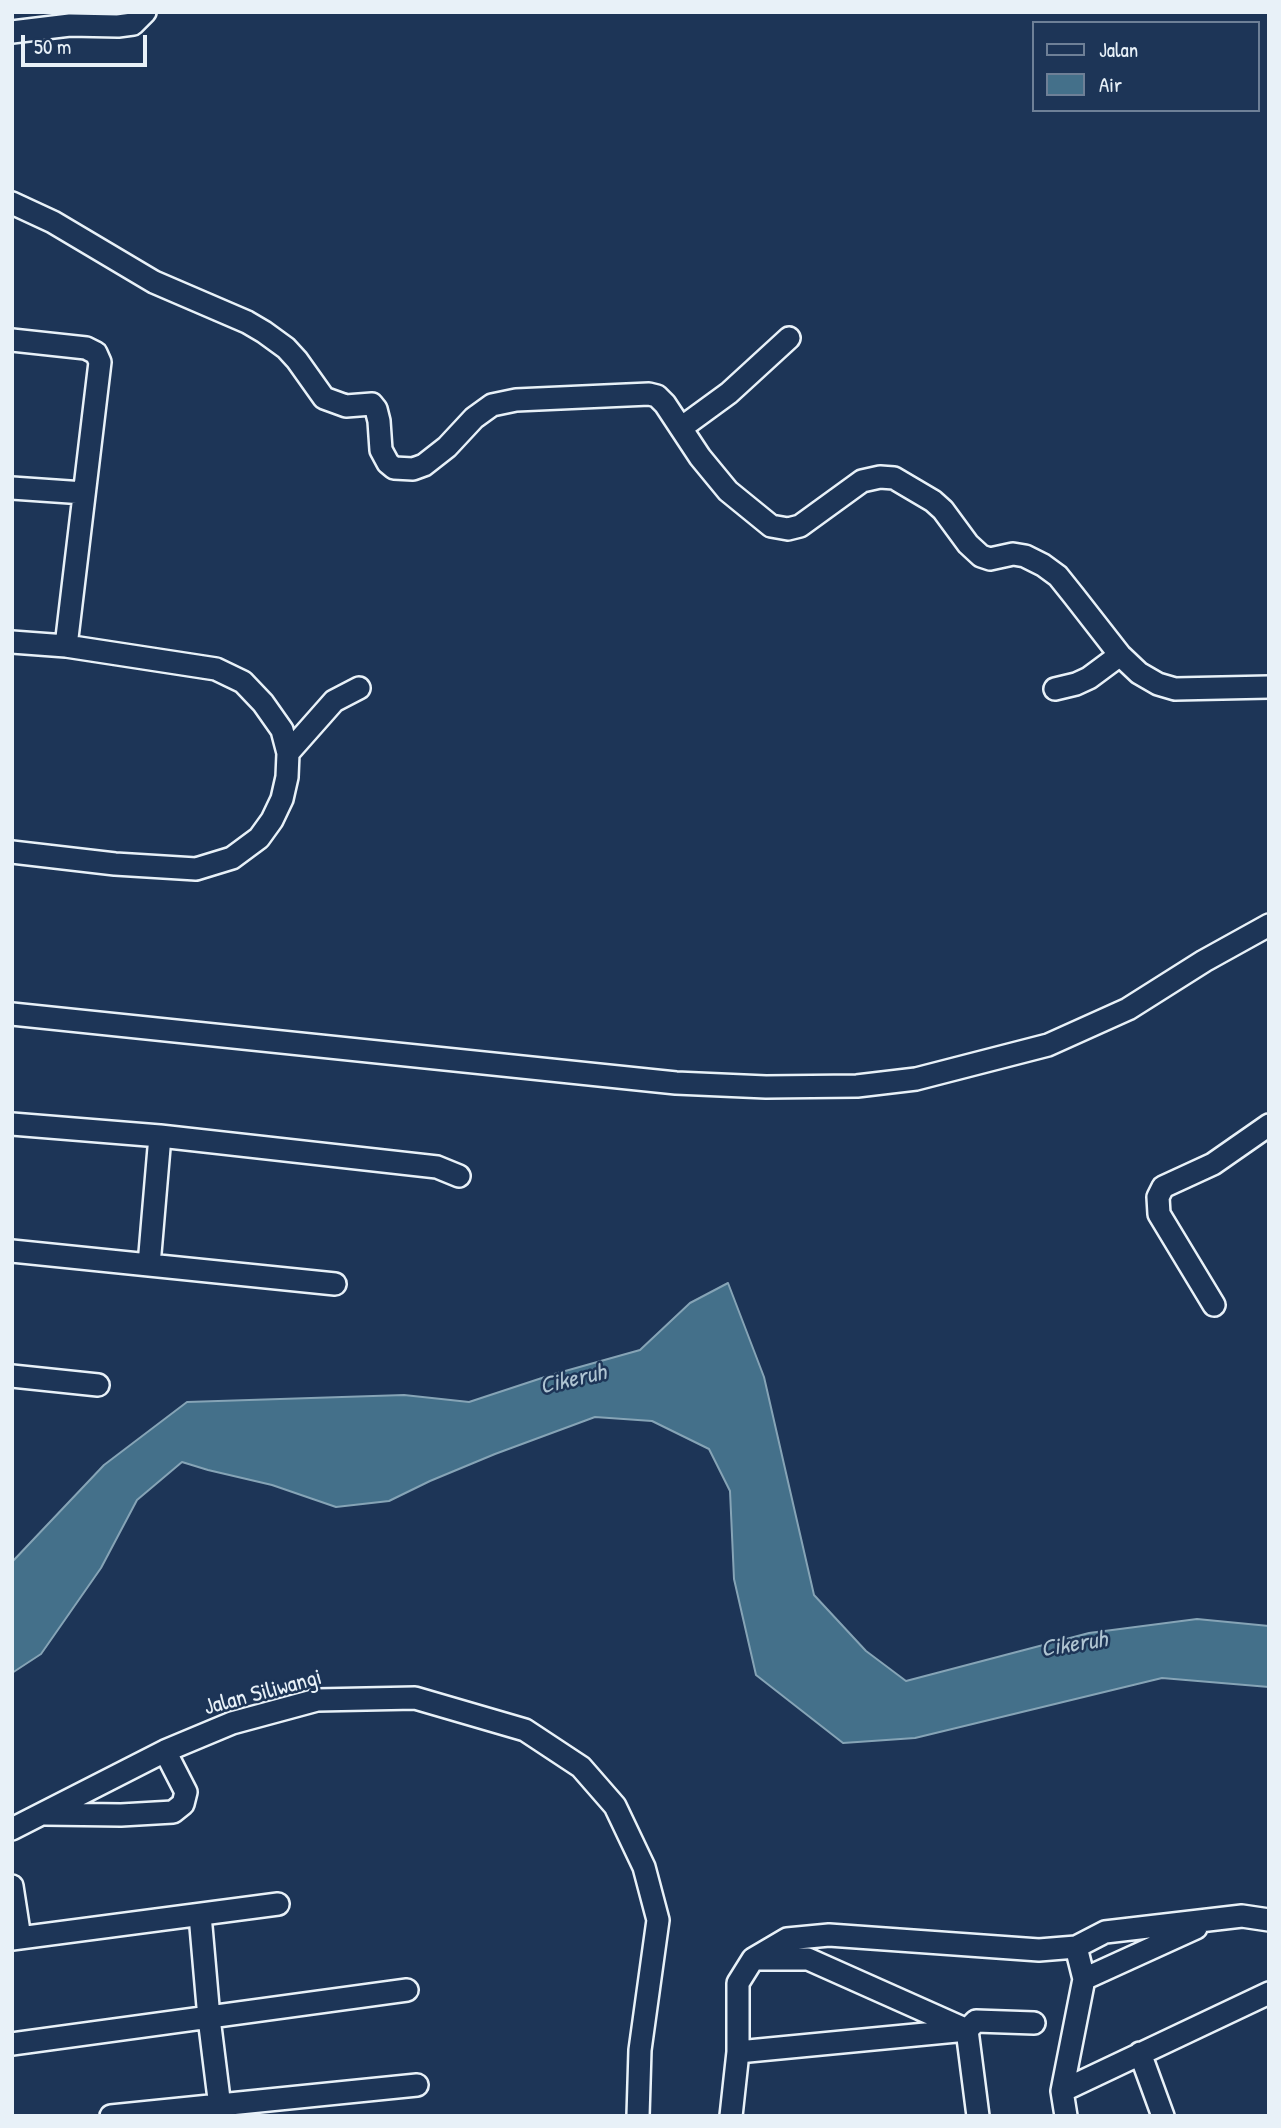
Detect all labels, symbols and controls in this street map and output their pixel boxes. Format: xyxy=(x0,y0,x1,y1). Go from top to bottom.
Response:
scale bar xyxy=(24,21,150,65)
legend xyxy=(1032,21,1260,112)
text: 50 m xyxy=(34,32,71,61)
text: Jalan xyxy=(1099,35,1138,64)
text: Air xyxy=(1099,70,1122,99)
water label: Cikeruh xyxy=(537,1358,609,1402)
water label: Cikeruh xyxy=(1039,1626,1109,1664)
street label: Jalan Siliwangi xyxy=(201,1664,325,1722)

